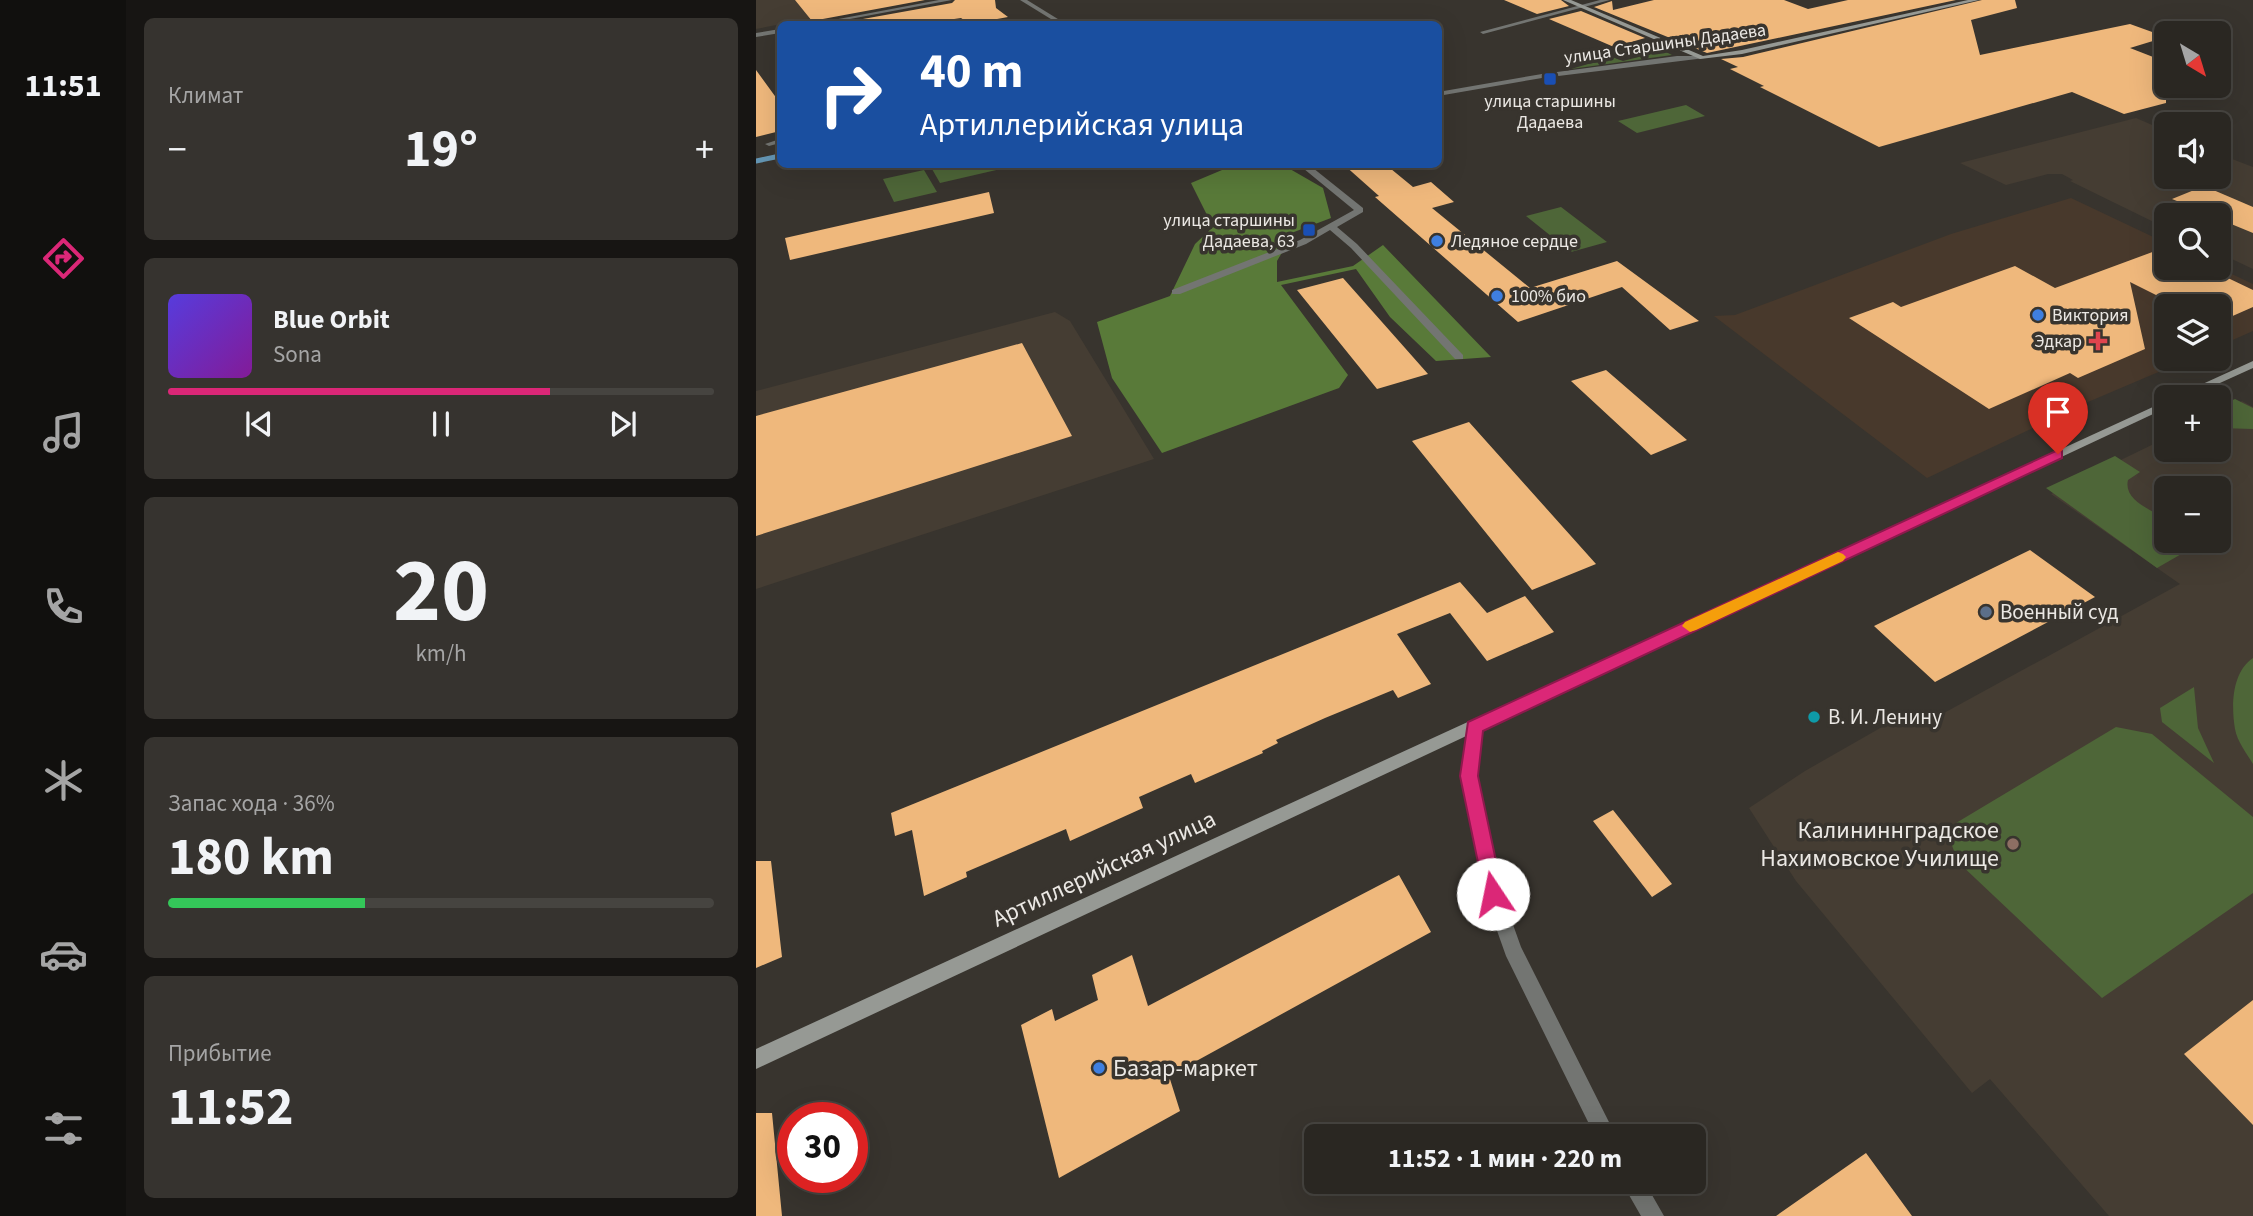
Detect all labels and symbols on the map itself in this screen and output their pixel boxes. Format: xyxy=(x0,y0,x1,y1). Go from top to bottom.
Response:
street label: улица Старшины Дадаева xyxy=(1562,17,1768,71)
north arrow xyxy=(2154,21,2231,98)
marker: улица старшины Дадаева xyxy=(1542,71,1558,87)
place label: улица старшины Дадаева xyxy=(1484,89,1616,135)
place label: улица старшины Дадаева, 63 xyxy=(1163,208,1295,254)
marker: улица старшины Дадаева, 63 xyxy=(1301,222,1317,238)
place label: Ледяное сердце xyxy=(1451,229,1578,254)
marker: Ледяное сердце xyxy=(1429,233,1445,249)
place label: 100% био xyxy=(1511,284,1586,309)
marker: 100% био xyxy=(1489,288,1505,304)
place label: Виктория xyxy=(2052,303,2129,328)
marker: Виктория xyxy=(2030,307,2046,323)
place label: Эдкар xyxy=(2034,329,2082,354)
marker: Эдкар xyxy=(2088,331,2108,351)
pin xyxy=(2028,382,2088,454)
place label: Военный суд xyxy=(2000,597,2119,627)
marker: Военный суд xyxy=(1978,604,1994,620)
place label: В. И. Ленину xyxy=(1828,702,1942,732)
marker: В. И. Ленину xyxy=(1806,709,1822,725)
street label: Артиллерийская улица xyxy=(986,802,1222,936)
place label: Калининнградское Нахимовское Училище xyxy=(1760,813,1999,876)
marker: Калининнградское Нахимовское Училище xyxy=(2005,836,2021,852)
position arrow xyxy=(1456,857,1530,931)
place label: Базар-маркет xyxy=(1113,1051,1258,1086)
marker: Базар-маркет xyxy=(1091,1060,1107,1076)
speed limit sign: 30 xyxy=(777,1102,868,1193)

